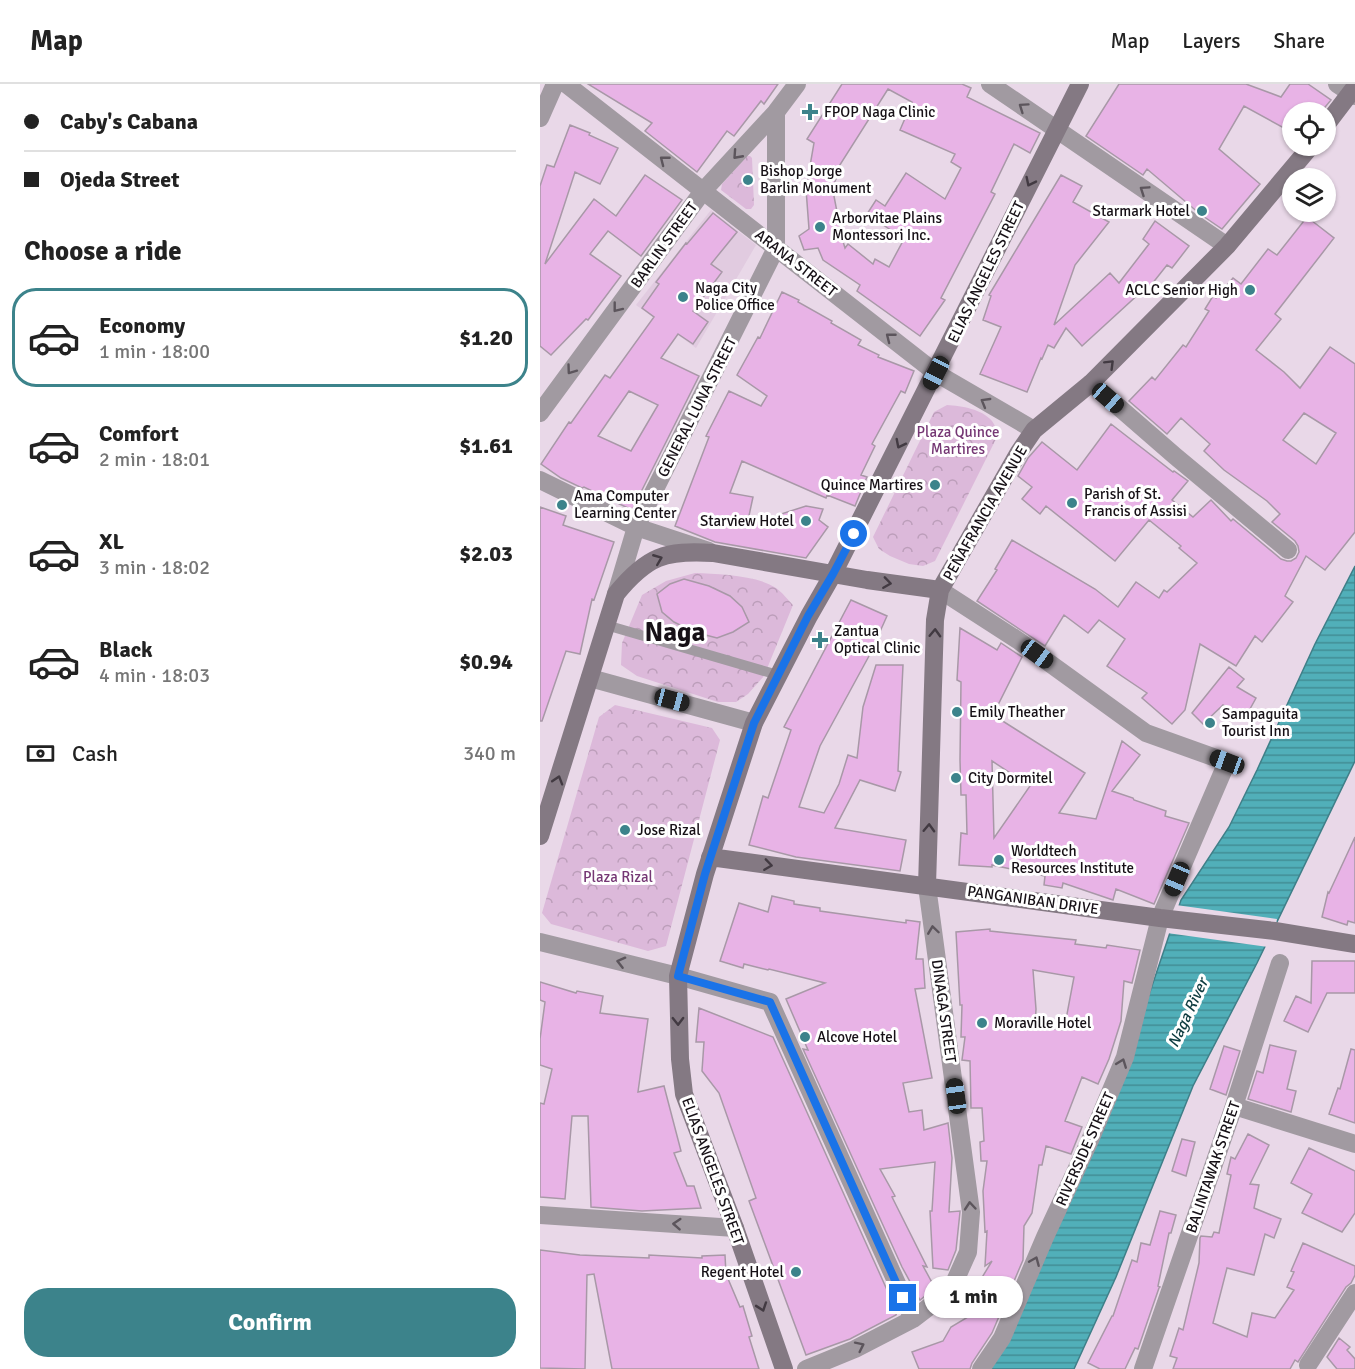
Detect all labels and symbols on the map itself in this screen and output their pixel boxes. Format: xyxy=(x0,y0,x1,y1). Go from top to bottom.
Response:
marker: FPOP Naga Clinic xyxy=(801,103,819,121)
place label: FPOP Naga Clinic xyxy=(824,103,935,121)
one-way arrow xyxy=(1019,103,1030,114)
one-way arrow xyxy=(733,148,744,159)
one-way arrow xyxy=(659,157,670,168)
place label: Bishop Jorge Barlin Monument xyxy=(760,162,871,197)
marker: Bishop Jorge Barlin Monument xyxy=(741,173,755,187)
one-way arrow xyxy=(1026,176,1038,187)
one-way arrow xyxy=(1140,186,1151,197)
street label: BARLIN STREET xyxy=(627,198,701,291)
street label: ELIAS ANGELES STREET xyxy=(944,198,1028,346)
place label: Starmark Hotel xyxy=(1093,202,1190,220)
marker: Starmark Hotel xyxy=(1195,204,1209,218)
place label: Arborvitae Plains Montessori Inc. xyxy=(832,209,942,244)
marker: Arborvitae Plains Montessori Inc. xyxy=(813,220,827,234)
street label: ARANA STREET xyxy=(752,226,841,301)
place label: Naga City Police Office xyxy=(695,279,775,314)
place label: ACLC Senior High xyxy=(1125,281,1238,299)
marker: ACLC Senior High xyxy=(1243,283,1257,297)
marker: Naga City Police Office xyxy=(676,290,690,304)
one-way arrow xyxy=(613,301,624,312)
street label: GENERAL LUNA STREET xyxy=(654,333,740,480)
one-way arrow xyxy=(885,333,896,344)
car xyxy=(920,353,952,393)
one-way arrow xyxy=(1102,361,1113,372)
one-way arrow xyxy=(567,364,578,375)
car xyxy=(1089,379,1127,417)
one-way arrow xyxy=(981,397,991,409)
park label: Plaza Quince Martires xyxy=(917,423,999,458)
one-way arrow xyxy=(895,437,907,448)
street label: PEÑAFRANCIA AVENUE xyxy=(938,442,1031,584)
place label: Quince Martires xyxy=(821,476,923,494)
marker: Quince Martires xyxy=(928,478,942,492)
place label: Parish of St. Francis of Assisi xyxy=(1084,485,1187,520)
place label: Ama Computer Learning Center xyxy=(574,487,677,522)
marker: Parish of St. Francis of Assisi xyxy=(1065,496,1079,510)
marker: Ama Computer Learning Center xyxy=(555,498,569,512)
place label: Starview Hotel xyxy=(700,512,794,530)
marker: Starview Hotel xyxy=(799,514,813,528)
route start xyxy=(840,520,867,547)
one-way arrow xyxy=(652,554,663,566)
one-way arrow xyxy=(882,576,891,588)
district label: Naga xyxy=(645,616,706,649)
place label: Zantua Optical Clinic xyxy=(834,622,920,657)
one-way arrow xyxy=(929,629,941,638)
marker: Zantua Optical Clinic xyxy=(811,631,829,649)
car xyxy=(1017,636,1057,672)
car xyxy=(652,687,692,713)
place label: Emily Theather xyxy=(969,703,1065,721)
marker: Emily Theather xyxy=(950,705,964,719)
place label: Sampaguita Tourist Inn xyxy=(1222,705,1298,740)
marker: Sampaguita Tourist Inn xyxy=(1203,716,1217,730)
car xyxy=(1207,747,1247,777)
place label: City Dormitel xyxy=(968,769,1053,787)
marker: City Dormitel xyxy=(949,771,963,785)
one-way arrow xyxy=(551,775,563,786)
place label: Jose Rizal xyxy=(637,821,701,839)
marker: Jose Rizal xyxy=(618,823,632,837)
one-way arrow xyxy=(923,823,935,832)
place label: Worldtech Resources Institute xyxy=(1011,842,1134,877)
marker: Worldtech Resources Institute xyxy=(992,853,1006,867)
one-way arrow xyxy=(764,858,773,870)
car xyxy=(1162,859,1192,899)
park label: Plaza Rizal xyxy=(583,868,653,886)
street label: PANGANIBAN DRIVE xyxy=(966,882,1100,918)
one-way arrow xyxy=(927,925,940,934)
one-way arrow xyxy=(616,957,626,970)
street label: DINAGA STREET xyxy=(928,958,960,1064)
water label: Naga River xyxy=(1163,973,1214,1051)
place label: Moraville Hotel xyxy=(994,1014,1092,1032)
marker: Moraville Hotel xyxy=(975,1016,989,1030)
one-way arrow xyxy=(672,1017,685,1026)
place label: Alcove Hotel xyxy=(817,1028,897,1046)
marker: Alcove Hotel xyxy=(798,1030,812,1044)
one-way arrow xyxy=(1115,1058,1127,1069)
car xyxy=(945,1077,967,1115)
street label: RIVERSIDE STREET xyxy=(1052,1089,1118,1209)
street label: ELIAS ANGELES STREET xyxy=(678,1095,748,1248)
street label: BALINTAWAK STREET xyxy=(1182,1098,1244,1235)
one-way arrow xyxy=(964,1202,977,1211)
one-way arrow xyxy=(672,1218,681,1231)
one-way arrow xyxy=(1028,1256,1040,1267)
place label: Regent Hotel xyxy=(701,1263,784,1281)
marker: Regent Hotel xyxy=(789,1265,803,1279)
callout: 1 min xyxy=(924,1277,1023,1319)
route end xyxy=(889,1284,916,1311)
one-way arrow xyxy=(755,1301,768,1312)
one-way arrow xyxy=(853,1342,864,1354)

